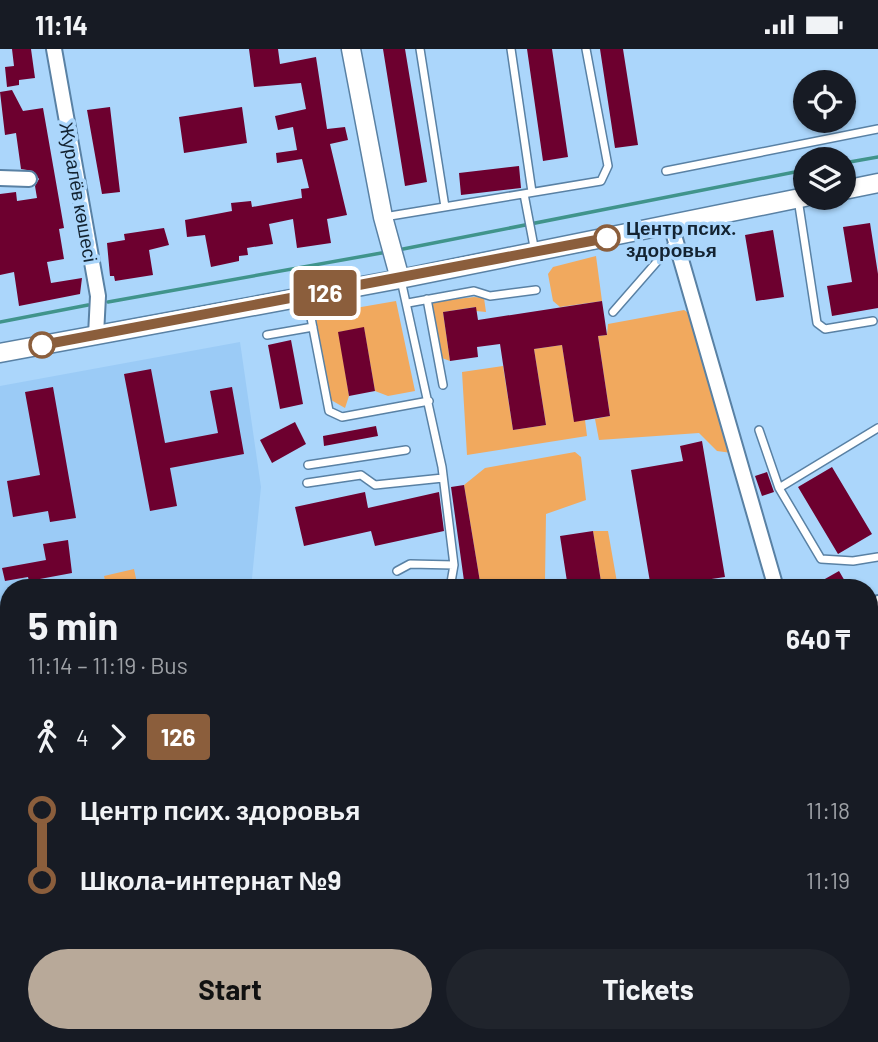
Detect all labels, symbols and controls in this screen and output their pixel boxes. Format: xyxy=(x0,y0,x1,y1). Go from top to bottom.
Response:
text: 11:14 xyxy=(35,9,88,40)
map controls xyxy=(793,70,856,210)
button: locate xyxy=(793,70,856,133)
street label: Журалёв көшесі xyxy=(55,120,103,264)
button: layers xyxy=(793,147,856,210)
place label: Центр псих. здоровья xyxy=(626,216,736,261)
marker: Центр псих. здоровья xyxy=(594,225,620,251)
line badge: 126 xyxy=(285,270,365,316)
text: 126 xyxy=(308,278,342,307)
unlabelled marker xyxy=(29,332,55,358)
text: 5 min xyxy=(28,602,118,648)
text: 640 ₸ xyxy=(786,623,850,654)
text: 11:14 – 11:19 · Bus xyxy=(28,651,188,679)
icon: walk xyxy=(28,718,66,756)
icon: forward xyxy=(99,718,137,756)
text: 126 xyxy=(161,722,196,751)
text: 4 xyxy=(76,723,89,751)
text: Центр псих. здоровья xyxy=(80,794,360,825)
text: 11:18 xyxy=(806,796,850,824)
text: Школа-интернат №9 xyxy=(80,864,341,895)
text: 11:19 xyxy=(806,866,850,894)
button: Start xyxy=(28,949,432,1029)
button: Tickets xyxy=(446,949,850,1029)

